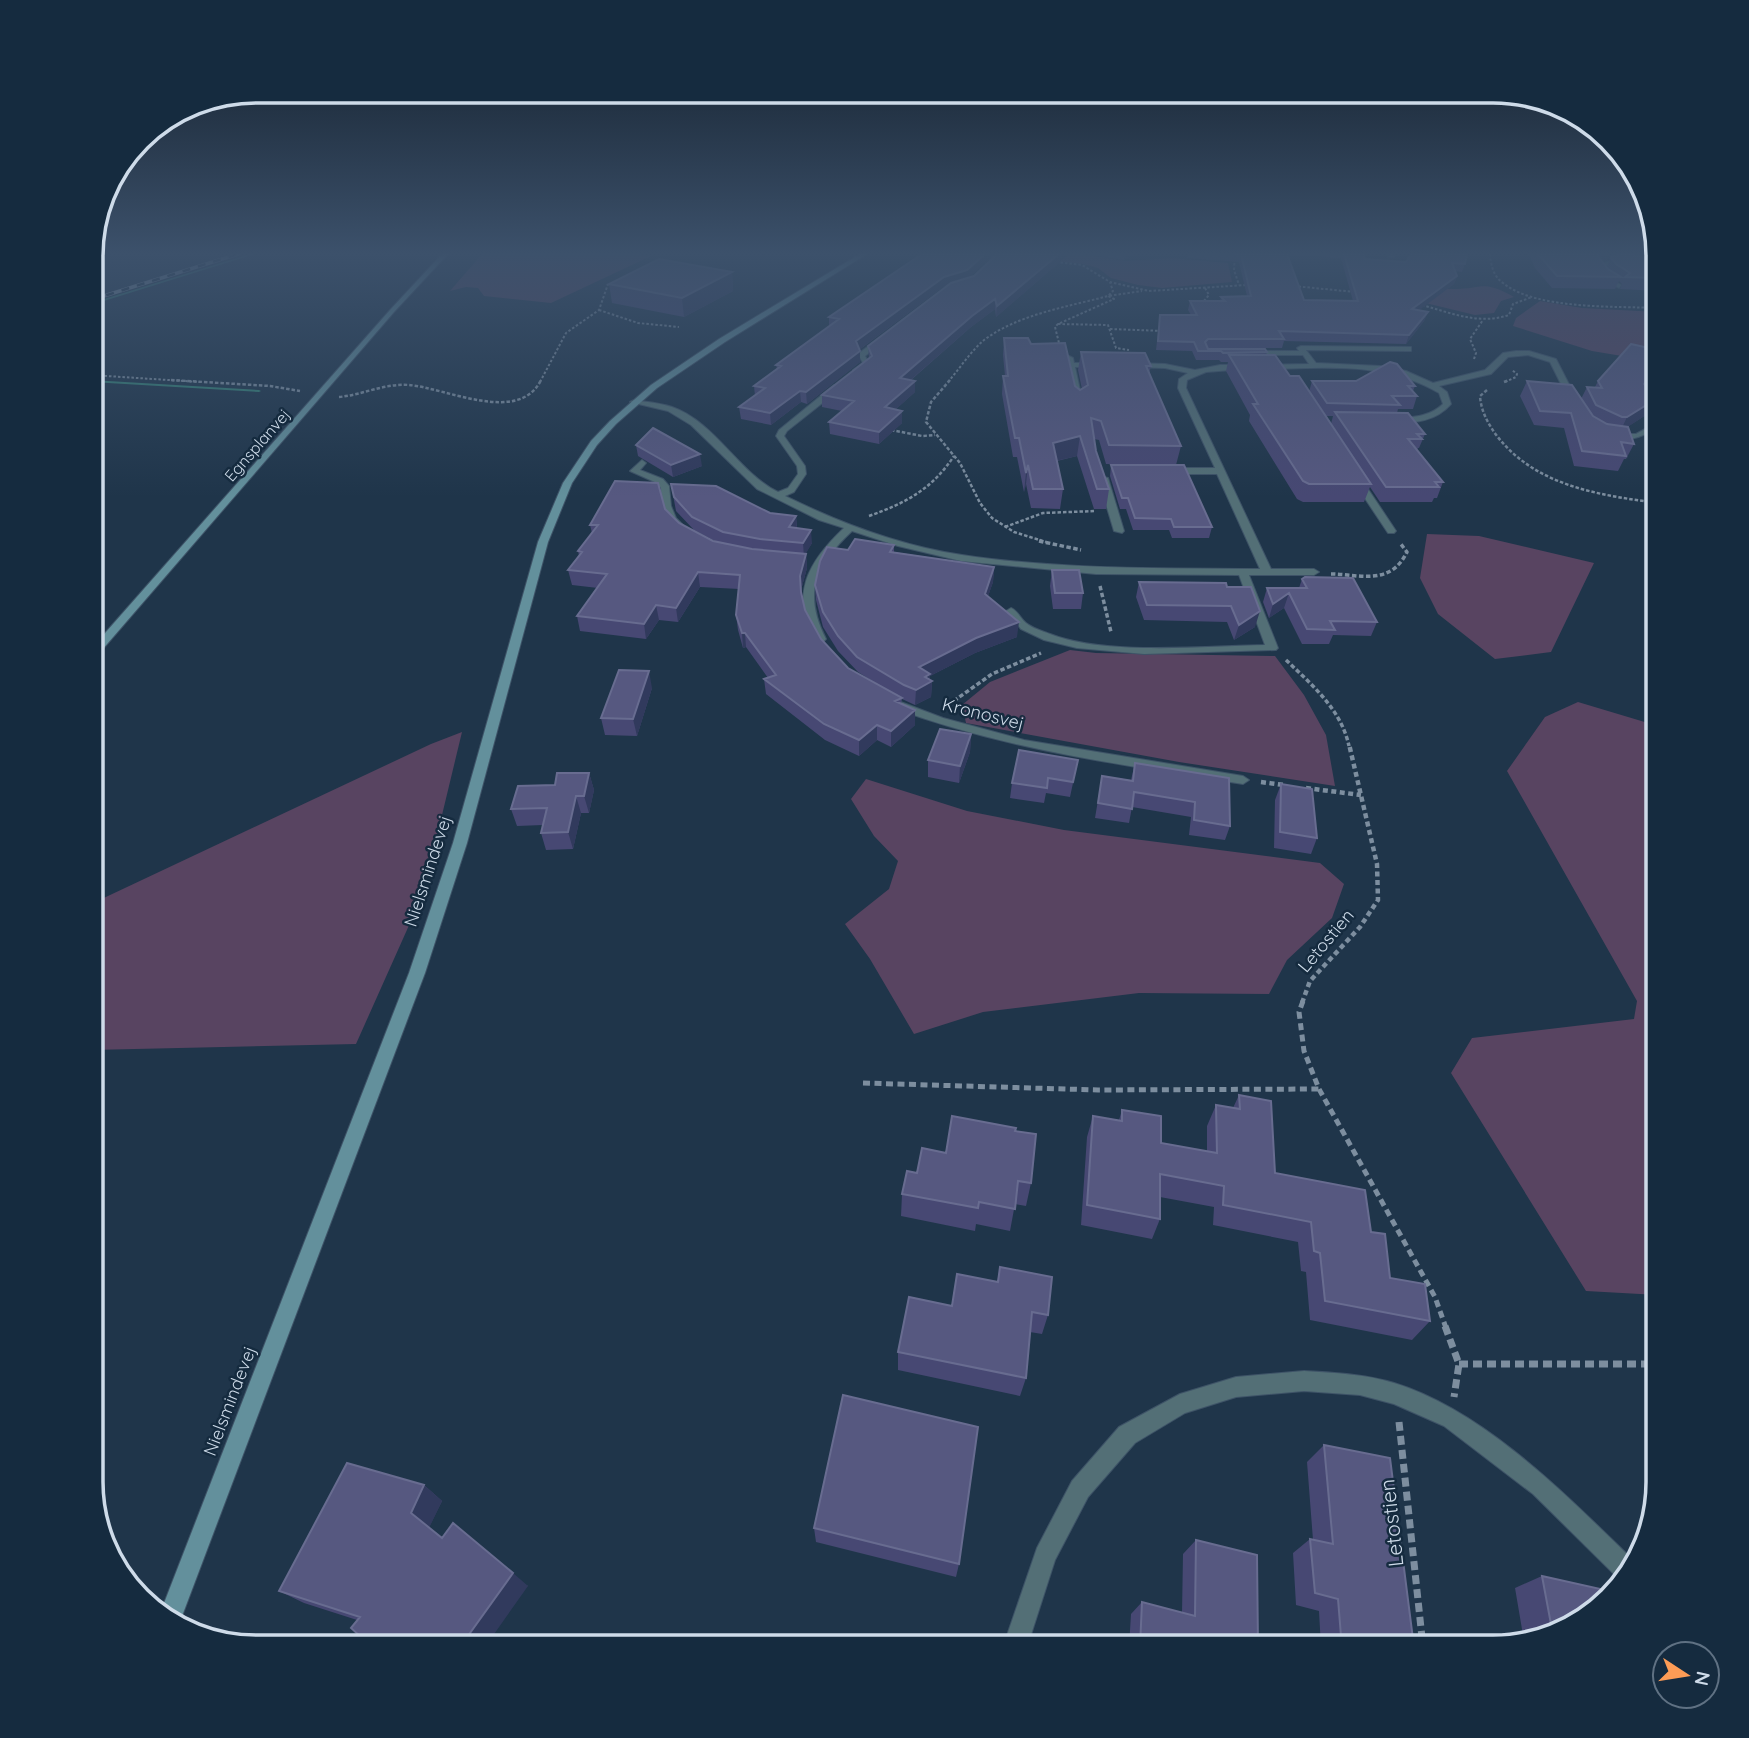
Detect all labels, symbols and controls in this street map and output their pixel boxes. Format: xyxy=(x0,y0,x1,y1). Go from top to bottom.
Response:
street label: Egnsplanvej xyxy=(220,405,294,485)
street label: Kronosvej xyxy=(940,692,1026,735)
street label: Nielsmindevej xyxy=(399,812,456,929)
street label: Letostien xyxy=(1293,904,1359,977)
street label: Nielsmindevej xyxy=(198,1343,261,1459)
street label: Letostien xyxy=(1373,1478,1409,1568)
north arrow xyxy=(1651,1640,1721,1710)
text: N xyxy=(1689,1669,1716,1688)

